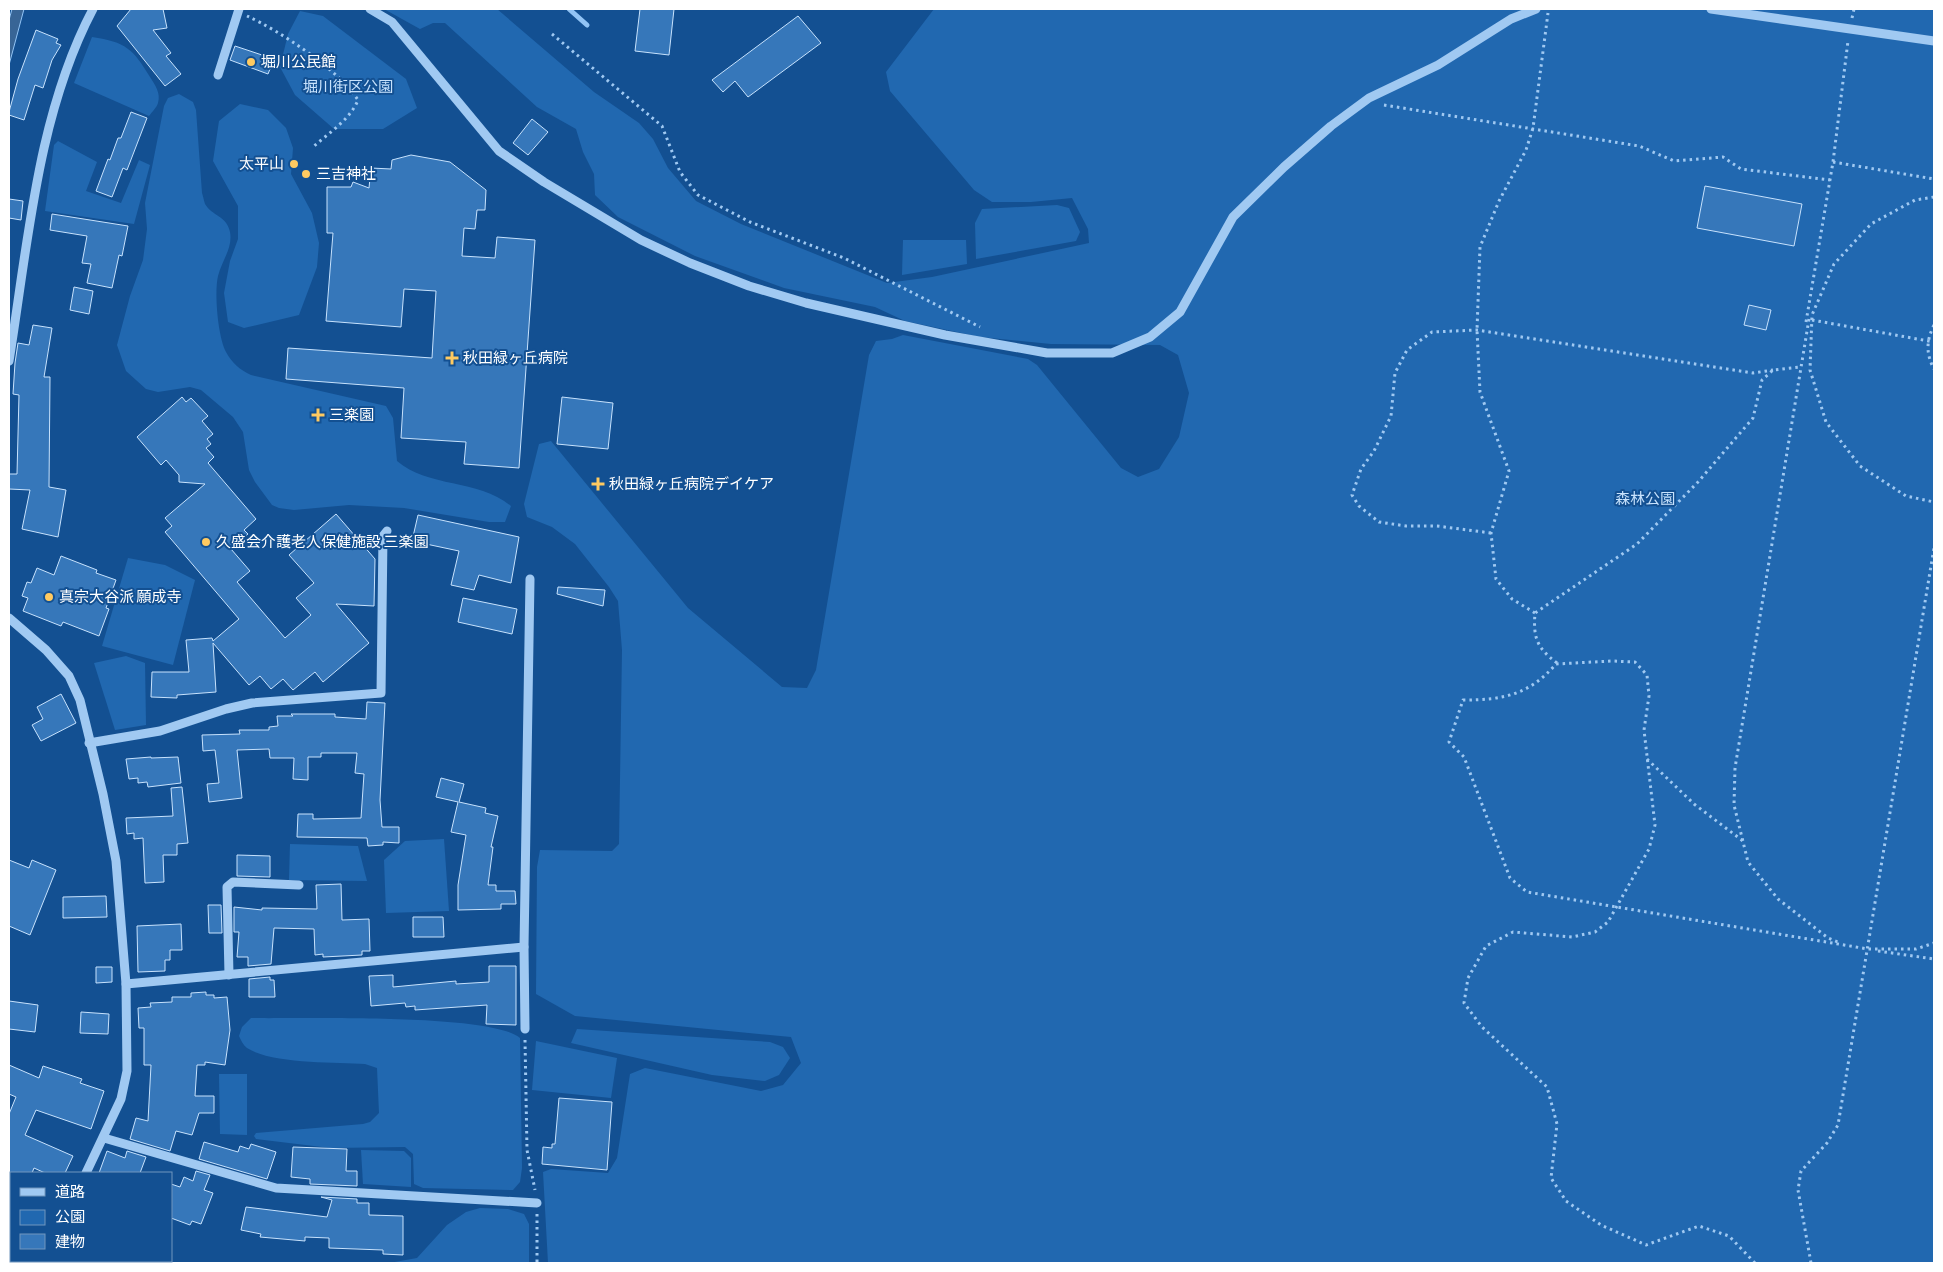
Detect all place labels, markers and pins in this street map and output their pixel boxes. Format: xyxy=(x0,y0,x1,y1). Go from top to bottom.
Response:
place label: 堀川公民館 xyxy=(261,53,336,72)
marker: 堀川公民館 xyxy=(245,56,257,68)
place label: 太平山 xyxy=(239,155,284,174)
marker: 太平山 xyxy=(288,158,300,170)
place label: 三吉神社 xyxy=(316,165,376,184)
marker: 三吉神社 xyxy=(300,168,312,180)
place label: 秋田緑ヶ丘病院 xyxy=(463,349,568,368)
marker: 秋田緑ヶ丘病院 xyxy=(445,351,459,365)
place label: 三楽園 xyxy=(329,406,374,425)
marker: 三楽園 xyxy=(311,408,325,422)
place label: 秋田緑ヶ丘病院デイケア xyxy=(609,475,774,494)
marker: 秋田緑ヶ丘病院デイケア xyxy=(591,477,605,491)
place label: 久盛会介護老人保健施設 三楽園 xyxy=(216,533,428,552)
marker: 久盛会介護老人保健施設 三楽園 xyxy=(200,536,212,548)
place label: 真宗大谷派 願成寺 xyxy=(59,588,181,607)
marker: 真宗大谷派 願成寺 xyxy=(43,591,55,603)

